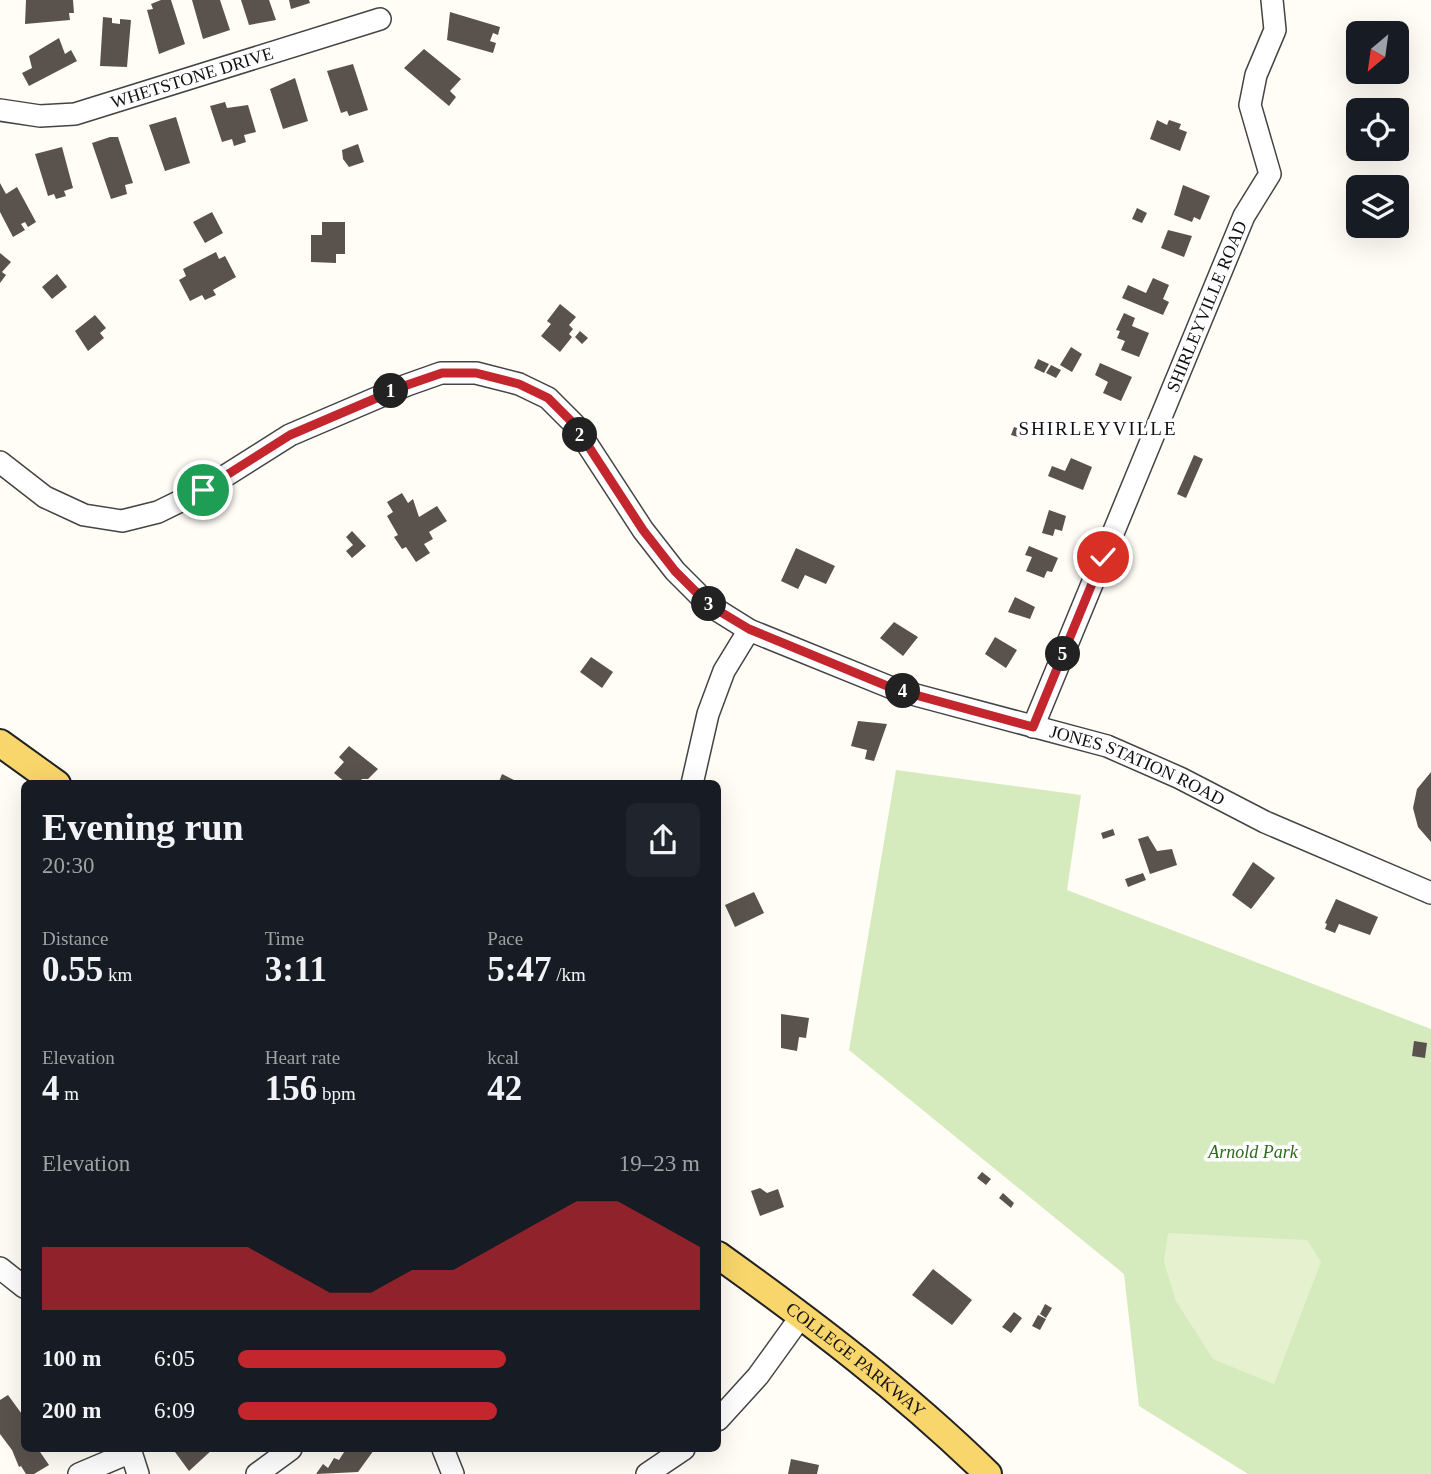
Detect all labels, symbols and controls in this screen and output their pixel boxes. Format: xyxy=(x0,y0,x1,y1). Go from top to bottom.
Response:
north arrow xyxy=(1346,21,1409,84)
map controls xyxy=(1346,21,1409,238)
street label: WHETSTONE DRIVE xyxy=(108,43,276,112)
button: locate xyxy=(1346,98,1409,161)
button: layers xyxy=(1346,175,1409,238)
street label: SHIRLEYVILLE ROAD xyxy=(1162,218,1251,395)
pin: 1 xyxy=(374,374,408,408)
text: 1 xyxy=(386,380,395,401)
pin: 2 xyxy=(562,418,598,452)
district label: SHIRLEYVILLE xyxy=(1018,418,1178,439)
text: 2 xyxy=(575,424,584,445)
pin xyxy=(173,460,233,520)
icon: arrive xyxy=(184,471,222,509)
pin xyxy=(1073,527,1133,587)
icon: check xyxy=(1084,538,1122,576)
pin: 3 xyxy=(692,586,726,622)
text: 3 xyxy=(704,593,713,614)
pin: 5 xyxy=(1046,636,1080,672)
text: 5 xyxy=(1058,643,1067,664)
pin: 4 xyxy=(886,674,920,708)
text: 4 xyxy=(898,680,907,701)
street label: JONES STATION ROAD xyxy=(1048,721,1228,809)
button: share xyxy=(626,803,700,877)
text: Evening run xyxy=(42,806,244,848)
text: 20:30 xyxy=(42,853,94,878)
text: Distance xyxy=(42,928,108,949)
text: Time xyxy=(265,928,304,949)
text: Pace xyxy=(487,928,523,949)
text: 0.55 xyxy=(42,950,103,989)
text: 3:11 xyxy=(265,950,327,989)
text: 5:47 xyxy=(487,950,551,989)
text: km xyxy=(103,964,132,985)
text: /km xyxy=(551,964,586,985)
text: Elevation xyxy=(42,1047,115,1068)
text: Heart rate xyxy=(265,1047,340,1068)
text: kcal xyxy=(487,1047,519,1068)
text: 4 xyxy=(42,1069,60,1108)
text: 156 xyxy=(265,1069,317,1108)
text: 42 xyxy=(487,1069,522,1108)
text: m xyxy=(60,1083,79,1104)
text: bpm xyxy=(317,1083,356,1104)
park label: Arnold Park xyxy=(1207,1142,1299,1162)
text: Elevation xyxy=(42,1151,130,1176)
text: 19–23 m xyxy=(619,1151,700,1176)
street label: COLLEGE PARKWAY xyxy=(782,1298,929,1421)
text: 100 m xyxy=(42,1346,101,1371)
text: 6:05 xyxy=(154,1346,195,1371)
text: 200 m xyxy=(42,1398,101,1423)
text: 6:09 xyxy=(154,1398,195,1423)

